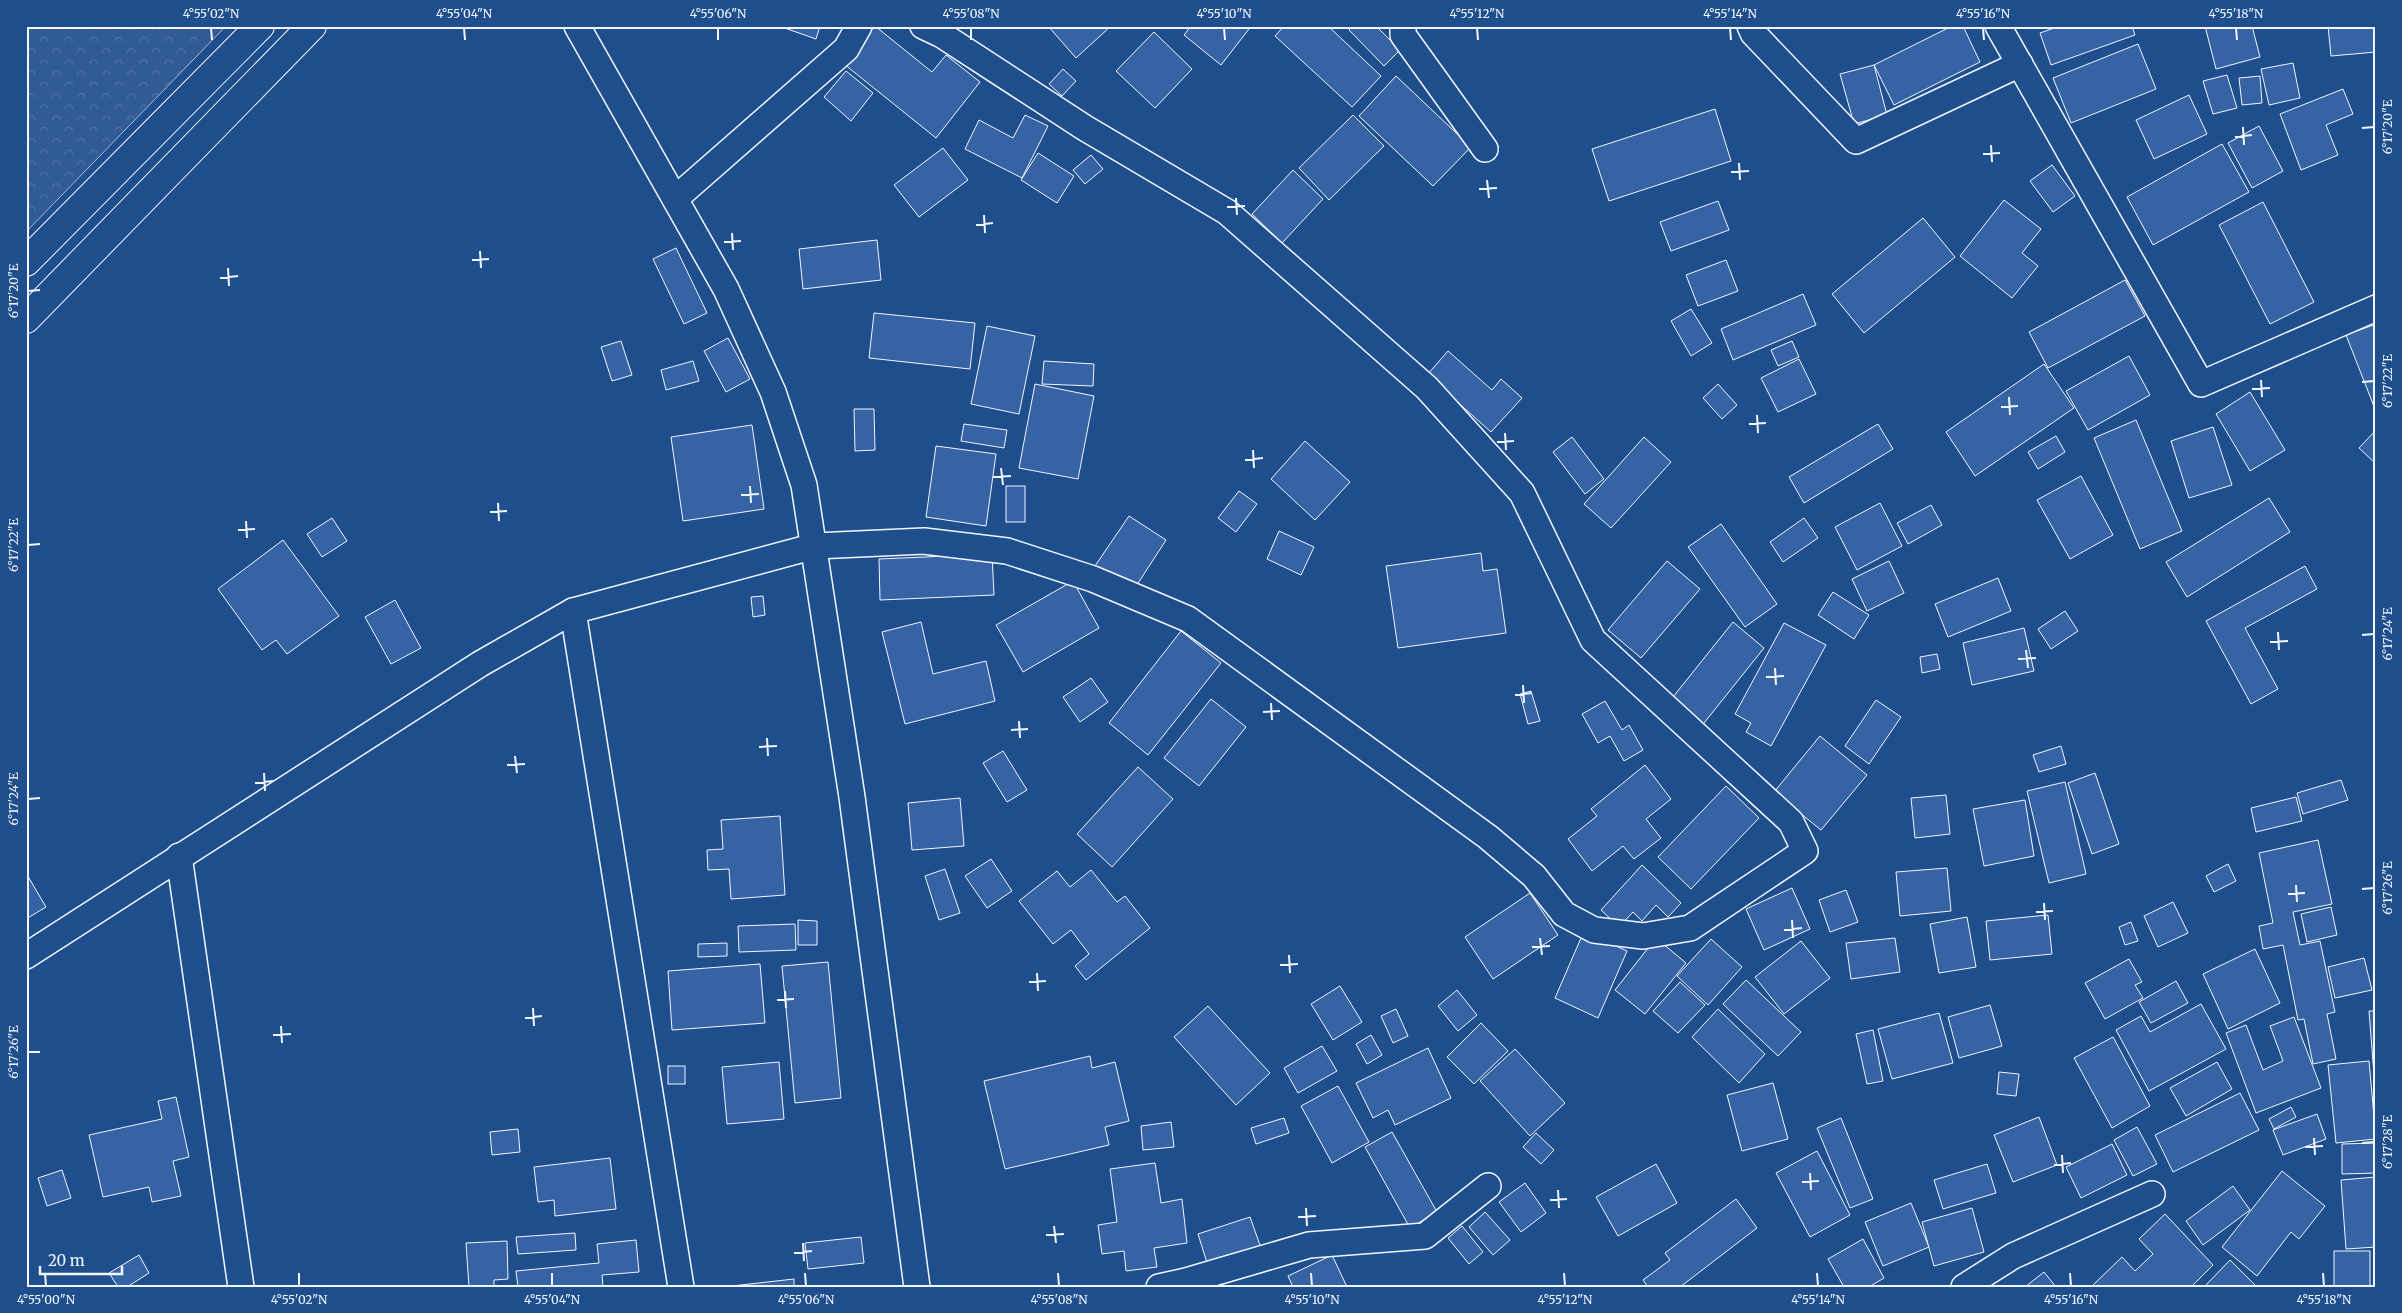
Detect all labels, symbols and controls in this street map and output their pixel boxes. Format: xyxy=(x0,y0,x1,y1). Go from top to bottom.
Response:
text: 4°55'02"N xyxy=(183,6,240,21)
text: 4°55'04"N xyxy=(436,6,493,21)
text: 4°55'06"N xyxy=(690,6,747,21)
text: 4°55'08"N xyxy=(942,6,1000,21)
text: 4°55'10"N xyxy=(1196,6,1252,21)
text: 4°55'12"N xyxy=(1450,6,1505,21)
text: 4°55'14"N xyxy=(1703,6,1758,21)
text: 4°55'16"N xyxy=(1956,6,2011,21)
text: 4°55'18"N xyxy=(2209,6,2264,21)
text: 6°17'20"E xyxy=(2380,99,2395,154)
text: 6°17'20"E xyxy=(6,263,21,318)
text: 6°17'22"E xyxy=(2380,354,2395,408)
text: 6°17'22"E xyxy=(6,518,21,572)
text: 6°17'24"E xyxy=(2380,607,2395,661)
text: 6°17'24"E xyxy=(6,772,21,826)
text: 6°17'26"E xyxy=(2380,861,2395,915)
text: 6°17'26"E xyxy=(6,1025,21,1079)
text: 6°17'28"E xyxy=(2380,1115,2395,1169)
scale bar xyxy=(40,1243,122,1275)
text: 20 m xyxy=(48,1251,85,1270)
text: 4°55'00"N xyxy=(17,1292,76,1307)
text: 4°55'02"N xyxy=(271,1292,328,1307)
text: 4°55'04"N xyxy=(524,1292,581,1307)
text: 4°55'06"N xyxy=(778,1292,835,1307)
text: 4°55'08"N xyxy=(1030,1292,1088,1307)
text: 4°55'10"N xyxy=(1284,1292,1340,1307)
text: 4°55'12"N xyxy=(1538,1292,1593,1307)
text: 4°55'14"N xyxy=(1791,1292,1846,1307)
text: 4°55'16"N xyxy=(2044,1292,2099,1307)
text: 4°55'18"N xyxy=(2297,1292,2352,1307)

